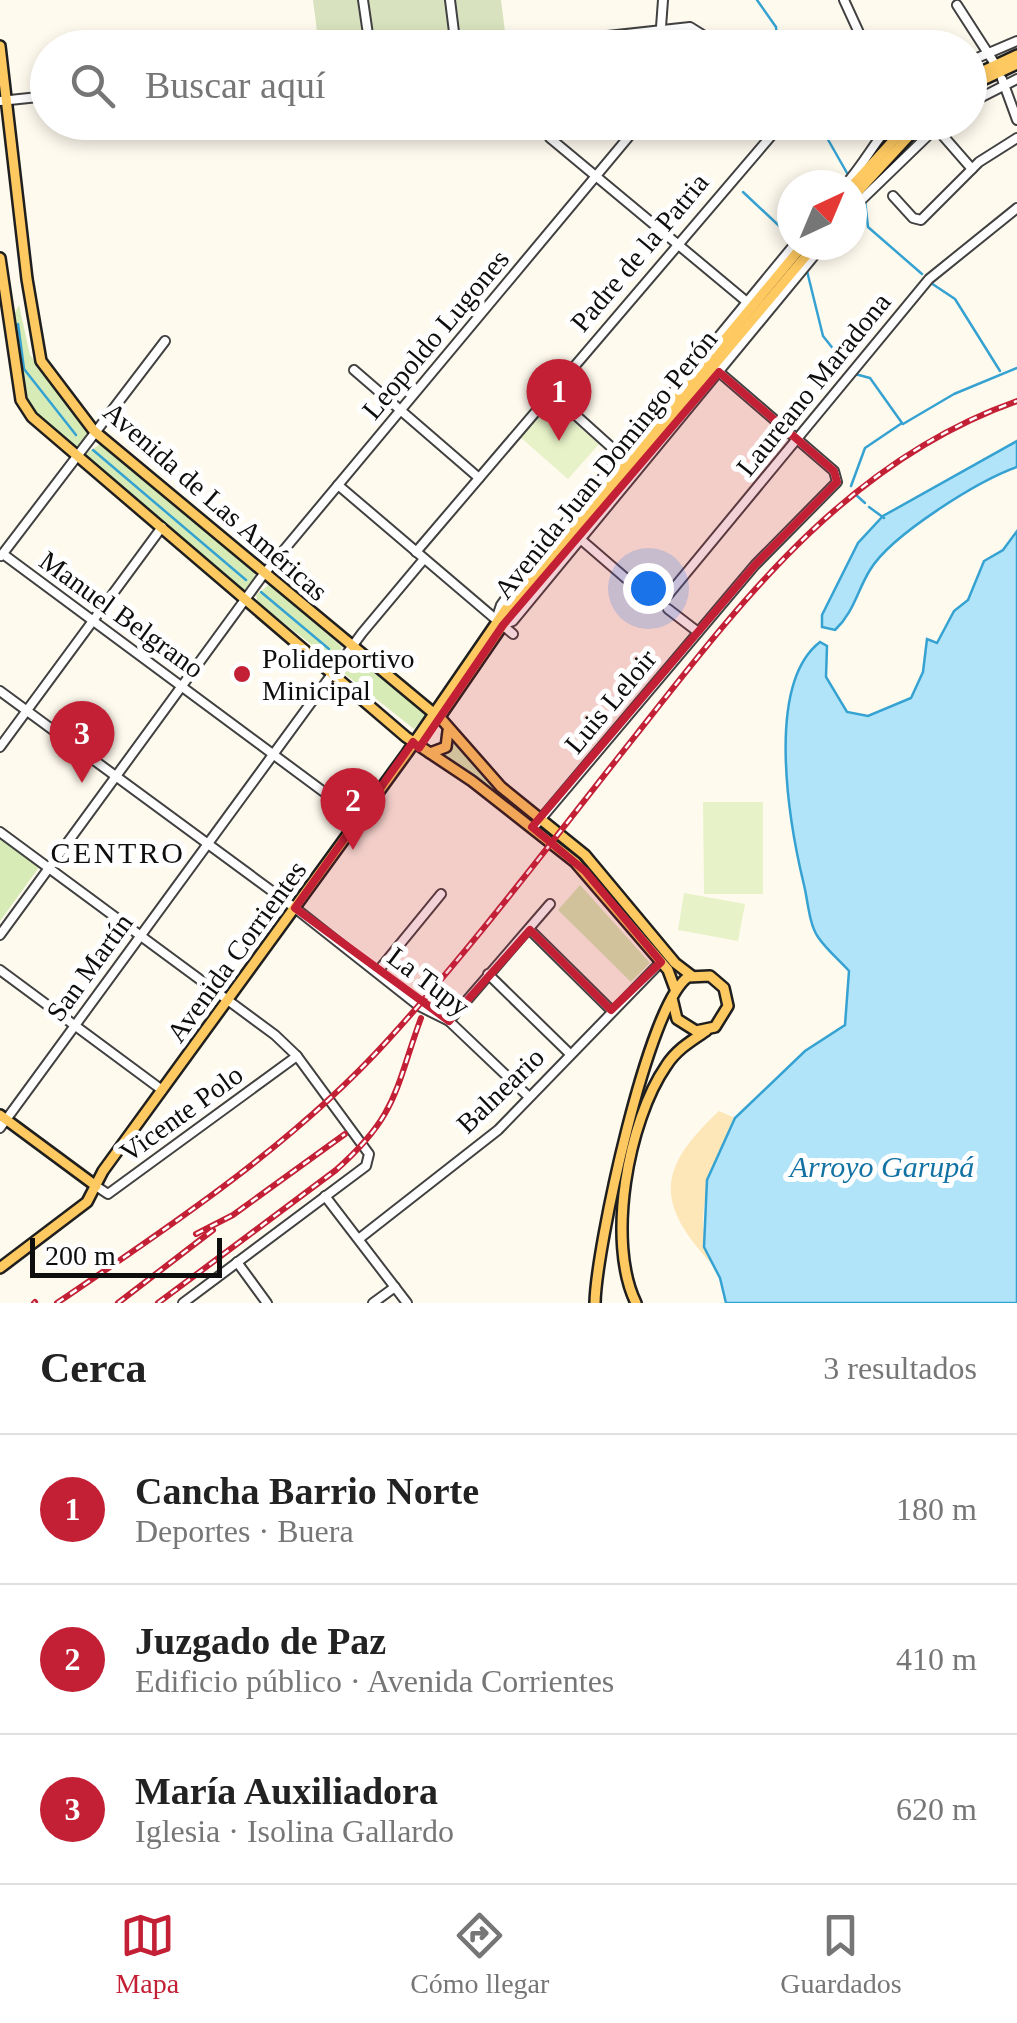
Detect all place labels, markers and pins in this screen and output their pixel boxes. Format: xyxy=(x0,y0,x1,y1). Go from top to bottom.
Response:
pin: 1 xyxy=(526,358,592,441)
place label: Polideportivo Minicipal xyxy=(262,643,414,706)
marker: Polideportivo Minicipal xyxy=(231,663,253,685)
pin: 3 xyxy=(49,700,114,783)
pin: 2 xyxy=(320,768,386,850)

